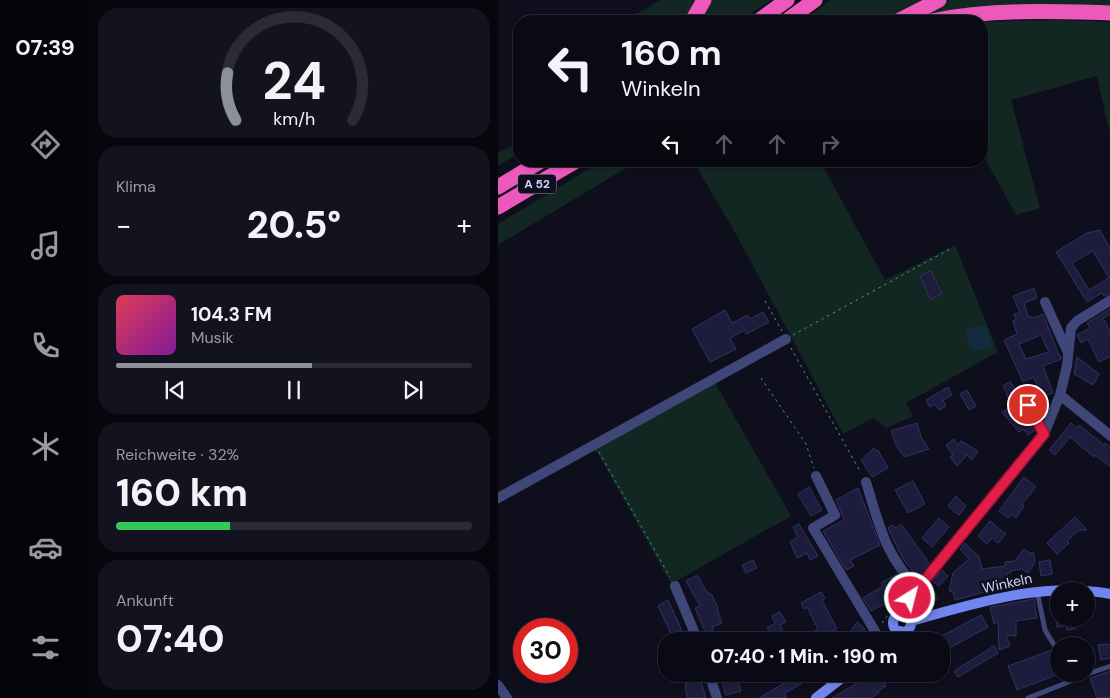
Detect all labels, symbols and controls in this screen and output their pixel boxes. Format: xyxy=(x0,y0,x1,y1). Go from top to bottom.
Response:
text: 160 m xyxy=(621,30,722,76)
text: 07:39 xyxy=(15,33,75,62)
icon: left xyxy=(538,35,603,100)
text: 24 xyxy=(262,47,326,115)
text: Winkeln xyxy=(621,74,701,103)
text: km/h xyxy=(273,107,315,131)
icon: directions xyxy=(28,127,63,162)
icon: left xyxy=(657,130,685,158)
icon: ahead xyxy=(710,130,738,158)
icon: ahead xyxy=(763,130,791,158)
icon: right xyxy=(816,130,844,158)
road number: A 52 xyxy=(518,174,556,193)
text: Klima xyxy=(116,176,156,197)
text: 20.5° xyxy=(247,200,341,250)
text: − xyxy=(116,207,131,244)
text: + xyxy=(457,207,472,244)
icon: music xyxy=(28,228,63,263)
text: 104.3 FM xyxy=(191,302,272,327)
text: Musik xyxy=(191,327,234,348)
icon: phone xyxy=(28,328,63,363)
icon: previous xyxy=(161,376,189,404)
icon: pause xyxy=(280,376,308,404)
icon: next xyxy=(399,376,427,404)
pin xyxy=(1007,384,1049,426)
icon: arrive xyxy=(1014,391,1042,419)
icon: climate xyxy=(28,429,63,464)
text: Reichweite · 32% xyxy=(116,444,239,465)
text: 160 km xyxy=(116,468,248,518)
icon: car xyxy=(28,530,63,565)
street label: Winkeln xyxy=(980,569,1034,597)
position arrow xyxy=(883,571,935,623)
map controls xyxy=(1050,582,1095,682)
button: + xyxy=(1050,582,1095,627)
text: Ankunft xyxy=(116,590,174,611)
text: 07:40 xyxy=(116,614,225,664)
speed limit sign: 30 xyxy=(513,618,578,683)
icon: filters xyxy=(28,630,63,665)
button: − xyxy=(1050,637,1095,682)
text: 07:40 · 1 Min. · 190 m xyxy=(711,644,897,669)

